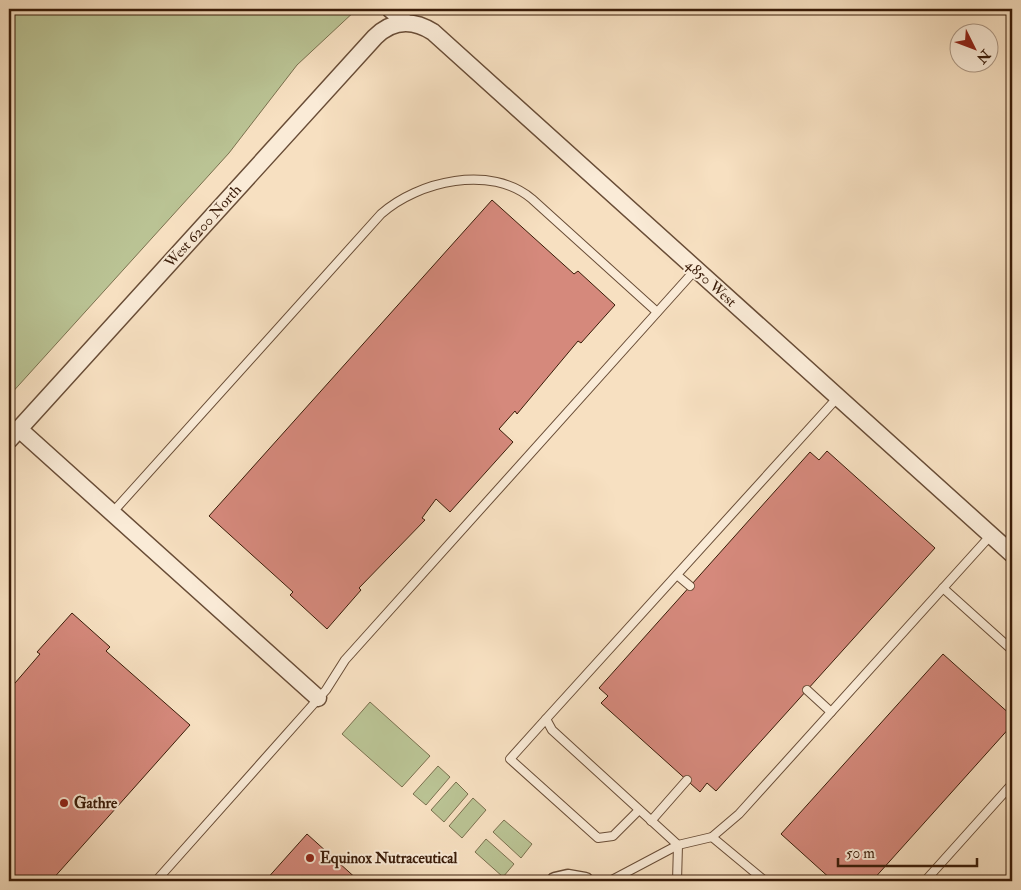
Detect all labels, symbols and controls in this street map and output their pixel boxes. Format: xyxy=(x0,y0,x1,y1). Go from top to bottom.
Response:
north arrow xyxy=(948,22,998,72)
text: N xyxy=(972,45,994,67)
street label: West 6200 North xyxy=(160,181,246,273)
street label: 4850 West xyxy=(681,255,740,311)
place label: Gathre xyxy=(74,794,118,813)
marker: Gathre xyxy=(58,797,70,809)
scale bar xyxy=(838,835,977,867)
text: 50 m xyxy=(846,844,875,863)
place label: Equinox Nutraceutical xyxy=(320,849,457,869)
marker: Equinox Nutraceutical xyxy=(304,852,316,864)

